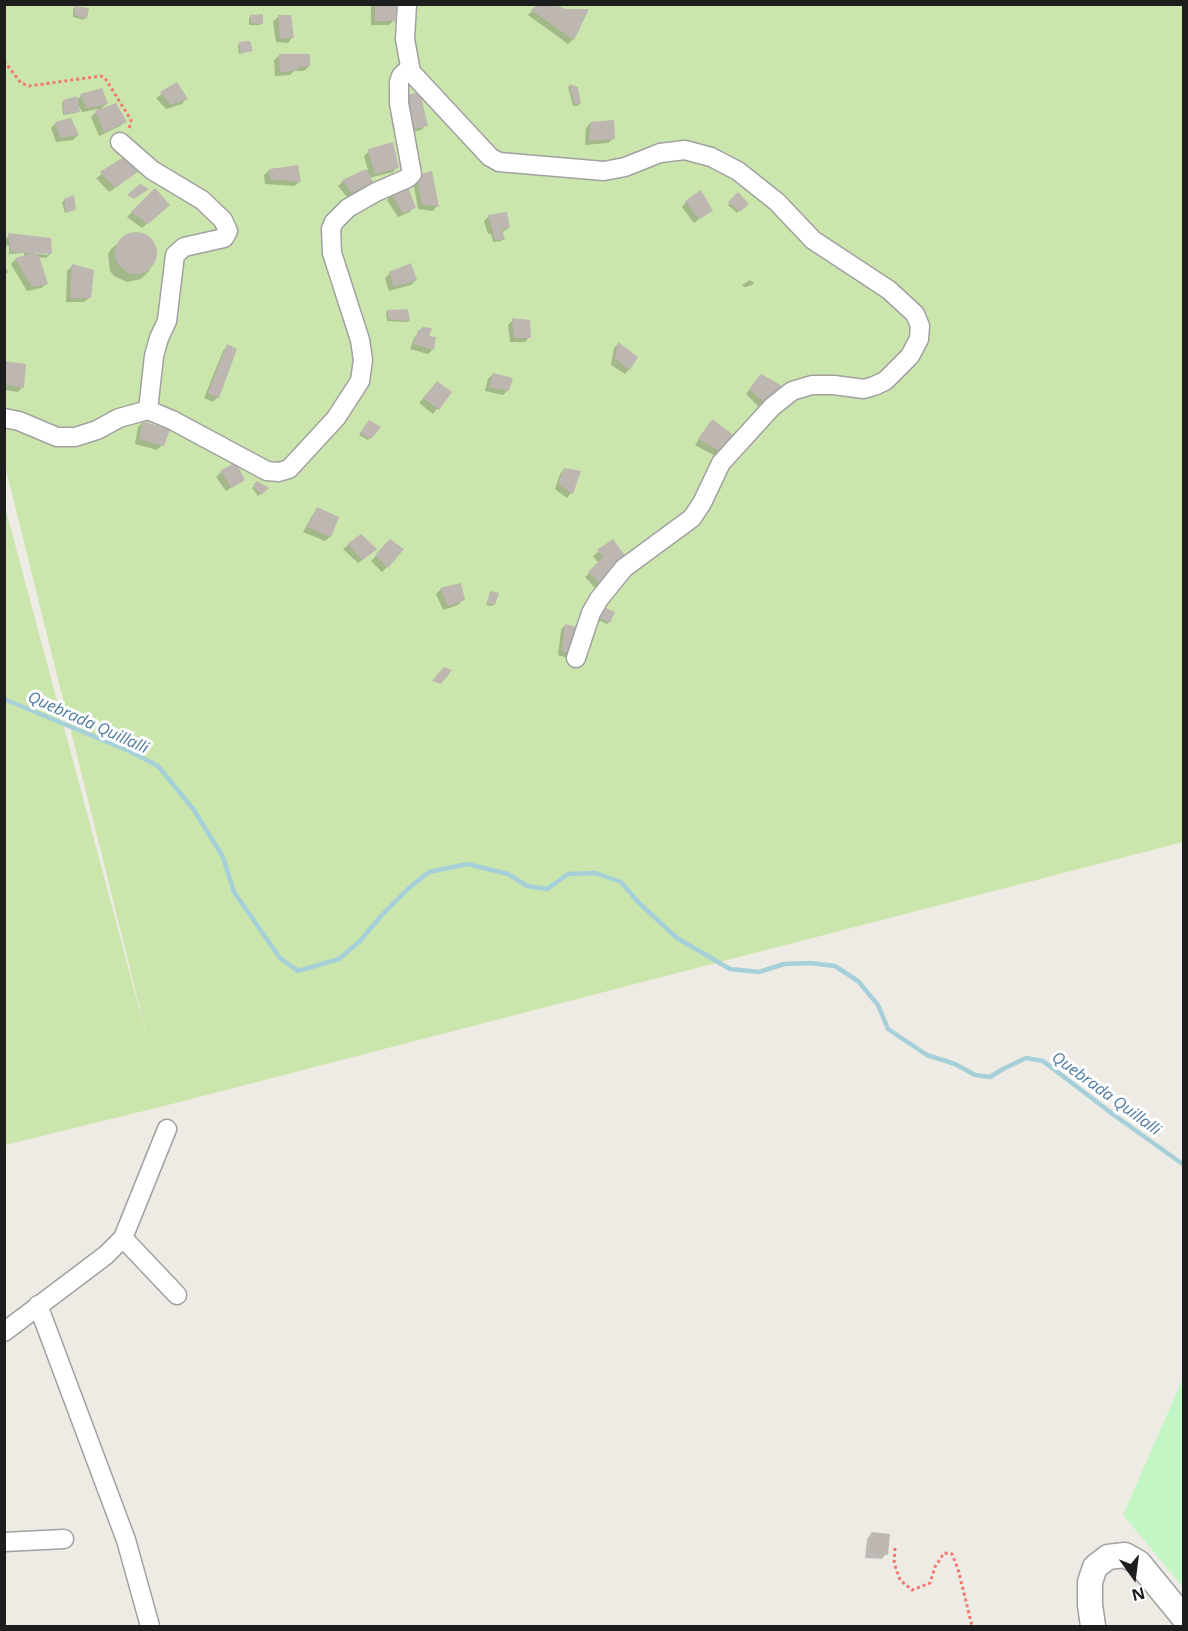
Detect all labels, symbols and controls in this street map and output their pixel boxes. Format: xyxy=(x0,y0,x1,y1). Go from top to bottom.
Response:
water label: Quebrada Quillalli xyxy=(25,688,151,758)
water label: Quebrada Quillalli xyxy=(1048,1048,1164,1140)
north arrow xyxy=(1104,1547,1164,1607)
text: N xyxy=(1129,1582,1147,1607)

